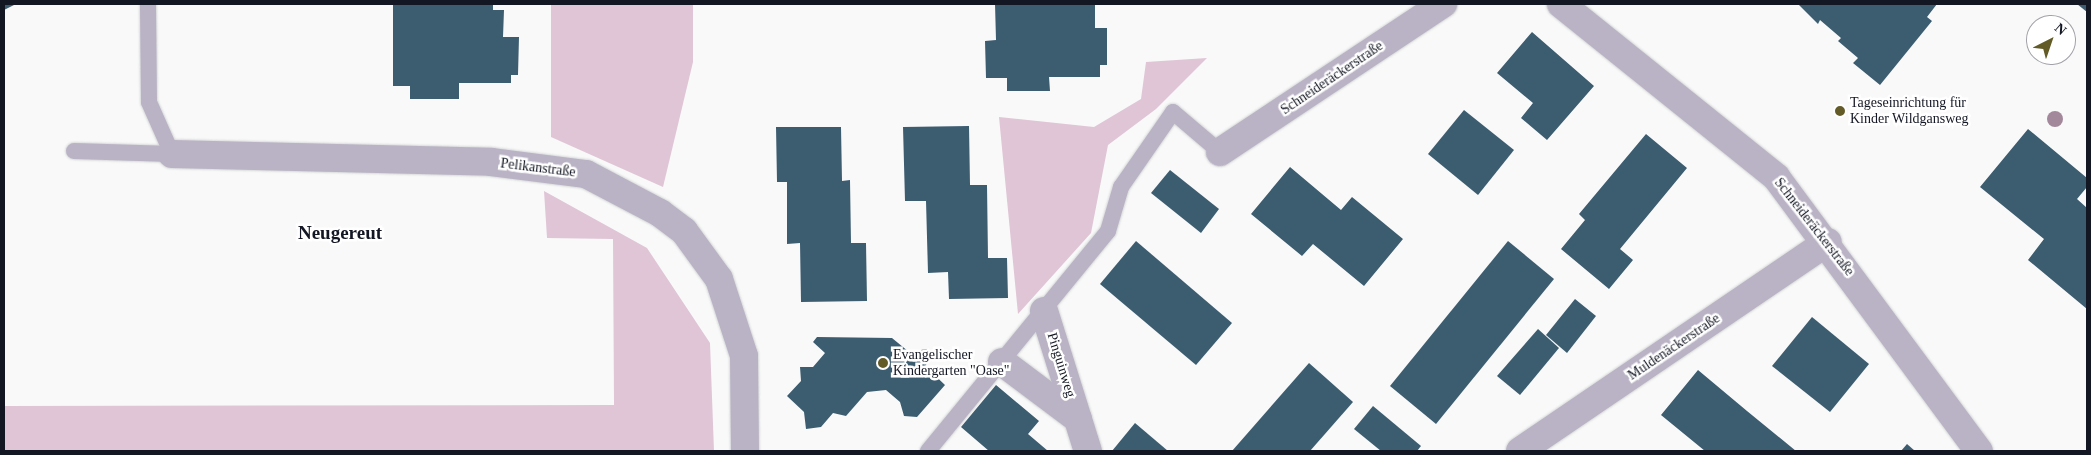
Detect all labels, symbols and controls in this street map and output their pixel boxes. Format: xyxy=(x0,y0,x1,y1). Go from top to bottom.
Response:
north arrow xyxy=(2026,15,2076,65)
text: N xyxy=(2052,20,2069,38)
street label: Schneideräckerstraße xyxy=(1278,38,1386,118)
place label: Tageseinrichtung für Kinder Wildgansweg xyxy=(1850,95,1969,128)
marker: Tageseinrichtung für Kinder Wildgansweg xyxy=(1834,105,1846,117)
street label: Pelikanstraße xyxy=(500,155,576,181)
street label: Schneideräckerstraße xyxy=(1771,175,1857,279)
district label: Neugereut xyxy=(298,222,382,244)
street label: Muldenäckerstraße xyxy=(1625,310,1723,384)
street label: Pinguinweg xyxy=(1043,331,1079,399)
place label: Evangelischer Kindergarten "Oase" xyxy=(893,347,1010,380)
marker: Evangelischer Kindergarten "Oase" xyxy=(877,357,889,369)

